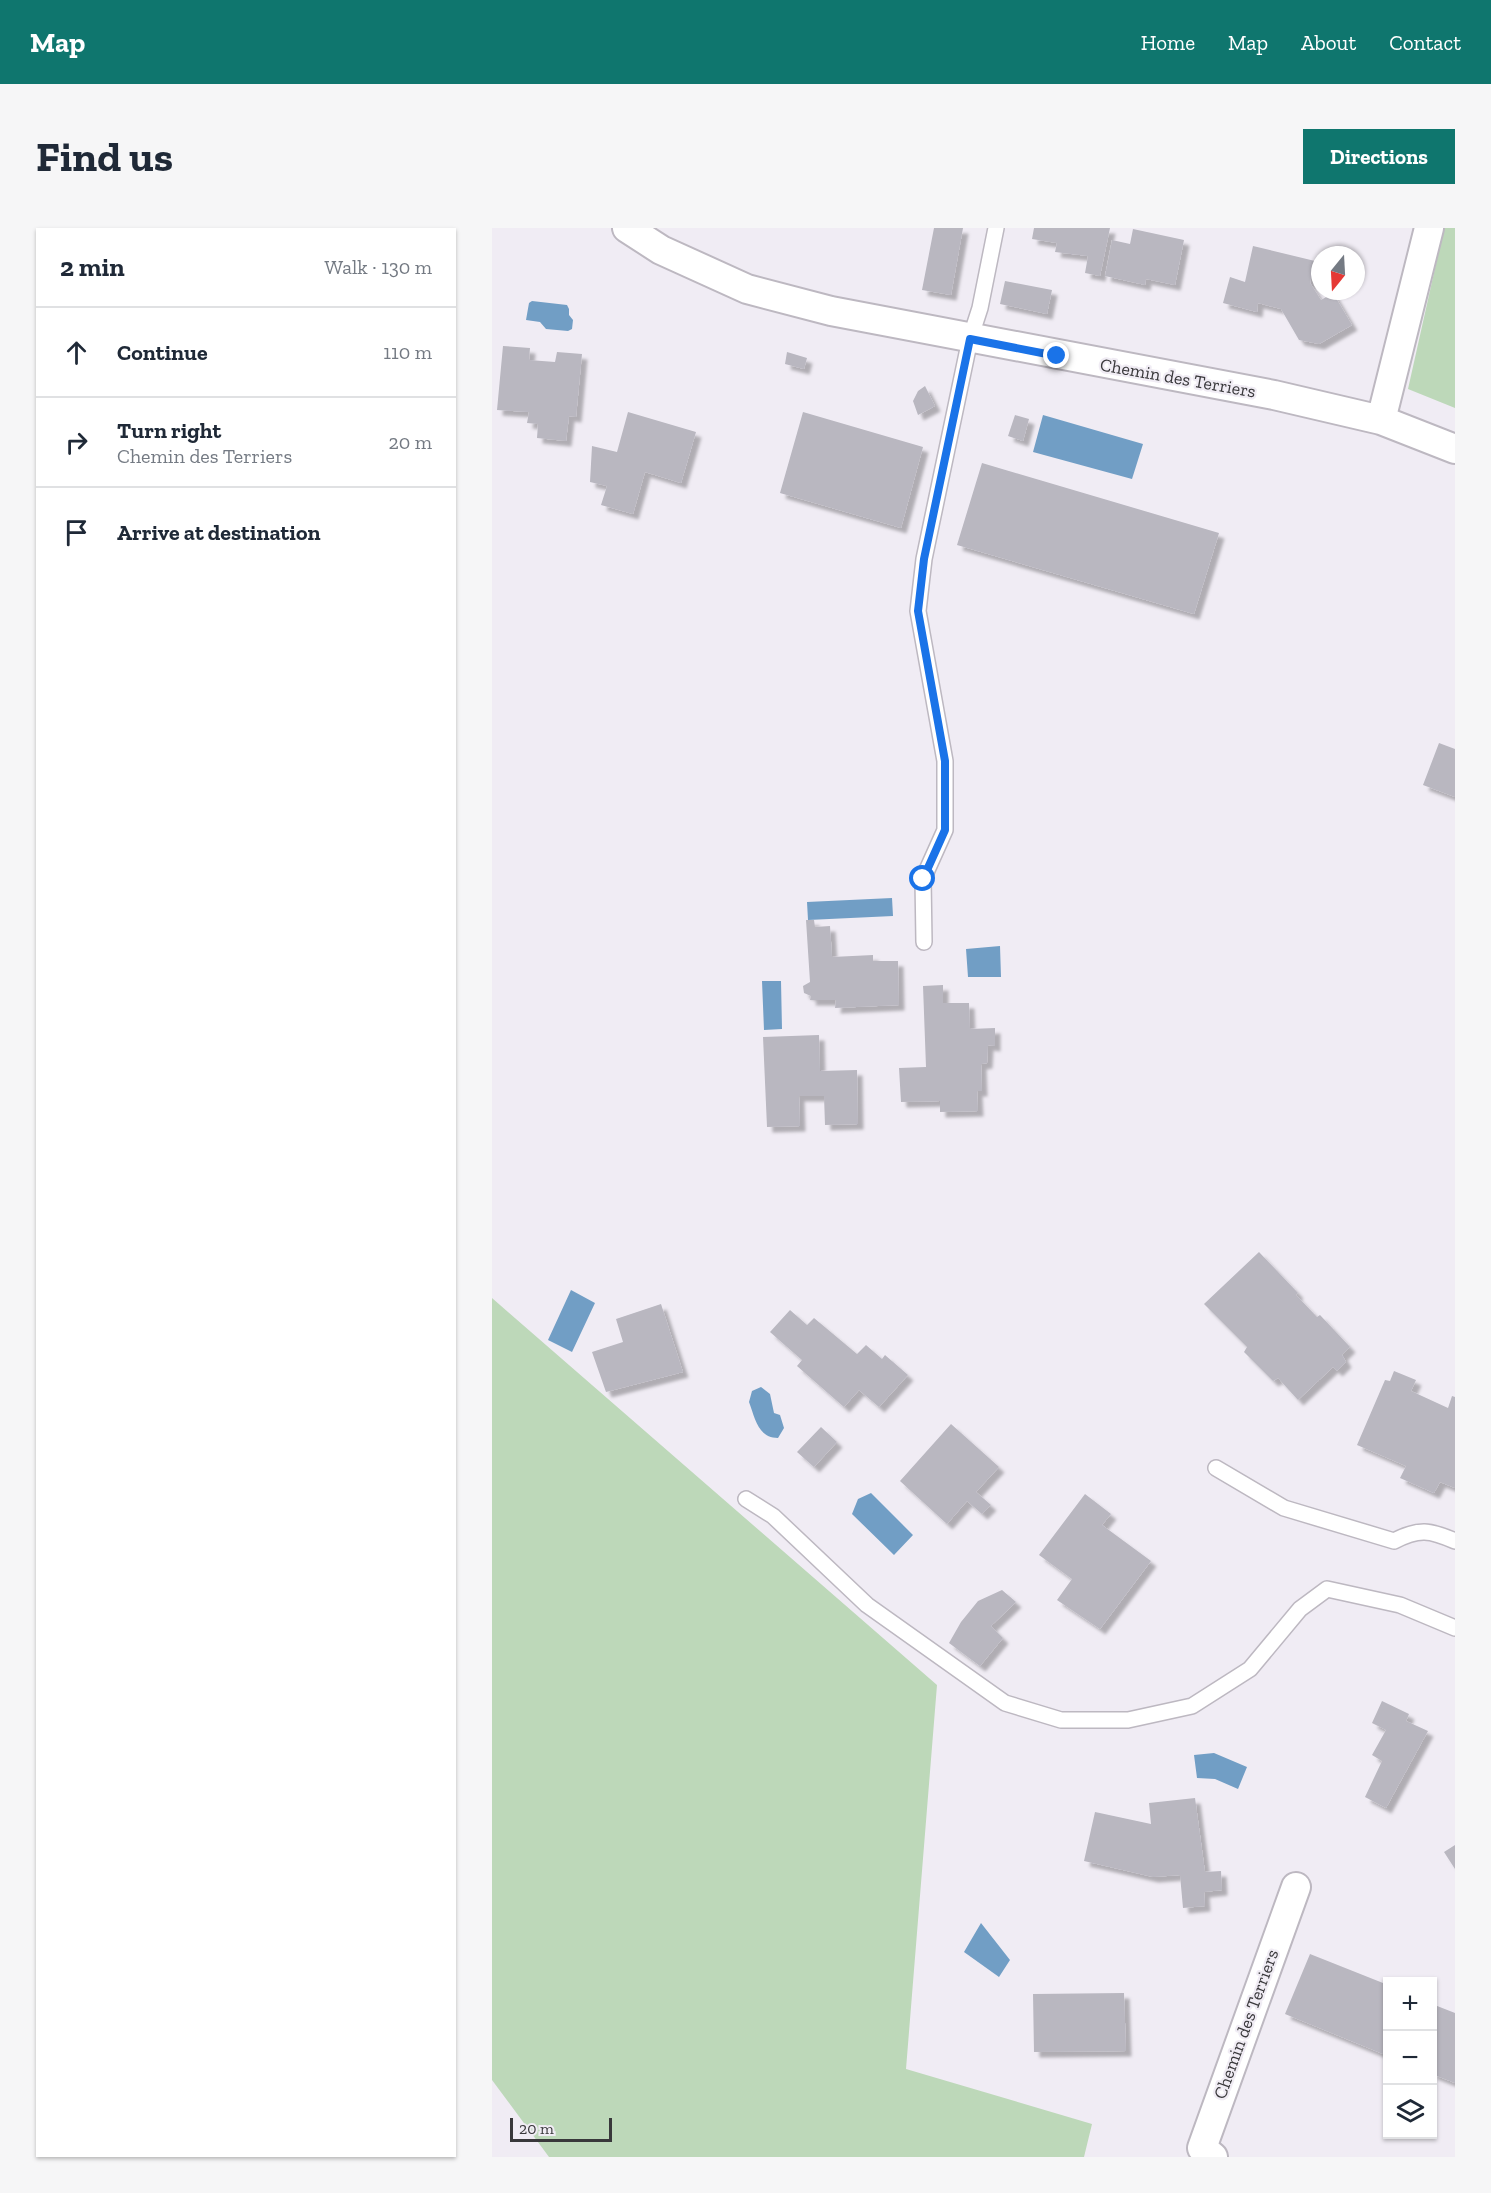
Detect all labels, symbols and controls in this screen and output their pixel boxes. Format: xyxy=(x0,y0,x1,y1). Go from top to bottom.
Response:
text: Map xyxy=(30,26,85,59)
text: Home xyxy=(1141,30,1195,55)
text: Map xyxy=(1228,30,1268,55)
text: About xyxy=(1301,30,1356,55)
text: Contact xyxy=(1389,30,1461,55)
button: Directions xyxy=(1303,129,1455,184)
text: Find us xyxy=(36,131,173,182)
north arrow xyxy=(1311,246,1365,300)
text: 2 min xyxy=(60,251,125,283)
text: Walk · 130 m xyxy=(325,255,432,279)
icon: ahead xyxy=(60,336,93,369)
text: Continue xyxy=(117,339,208,366)
text: 110 m xyxy=(383,340,432,364)
route end xyxy=(1043,342,1069,368)
street label: Chemin des Terriers xyxy=(1098,353,1258,403)
text: Turn right xyxy=(117,417,221,444)
icon: right xyxy=(60,426,93,459)
text: 20 m xyxy=(388,430,432,454)
text: Chemin des Terriers xyxy=(117,444,292,468)
icon: arrive xyxy=(60,516,93,549)
text: Arrive at destination xyxy=(117,519,320,546)
route start xyxy=(909,865,935,891)
street label: Chemin des Terriers xyxy=(1209,1946,1283,2102)
map controls xyxy=(1383,1977,1437,2139)
button: + xyxy=(1383,1977,1437,2031)
button: − xyxy=(1383,2031,1437,2085)
button: layers xyxy=(1383,2085,1437,2139)
scale bar xyxy=(510,2115,612,2142)
text: 20 m xyxy=(519,2119,554,2138)

